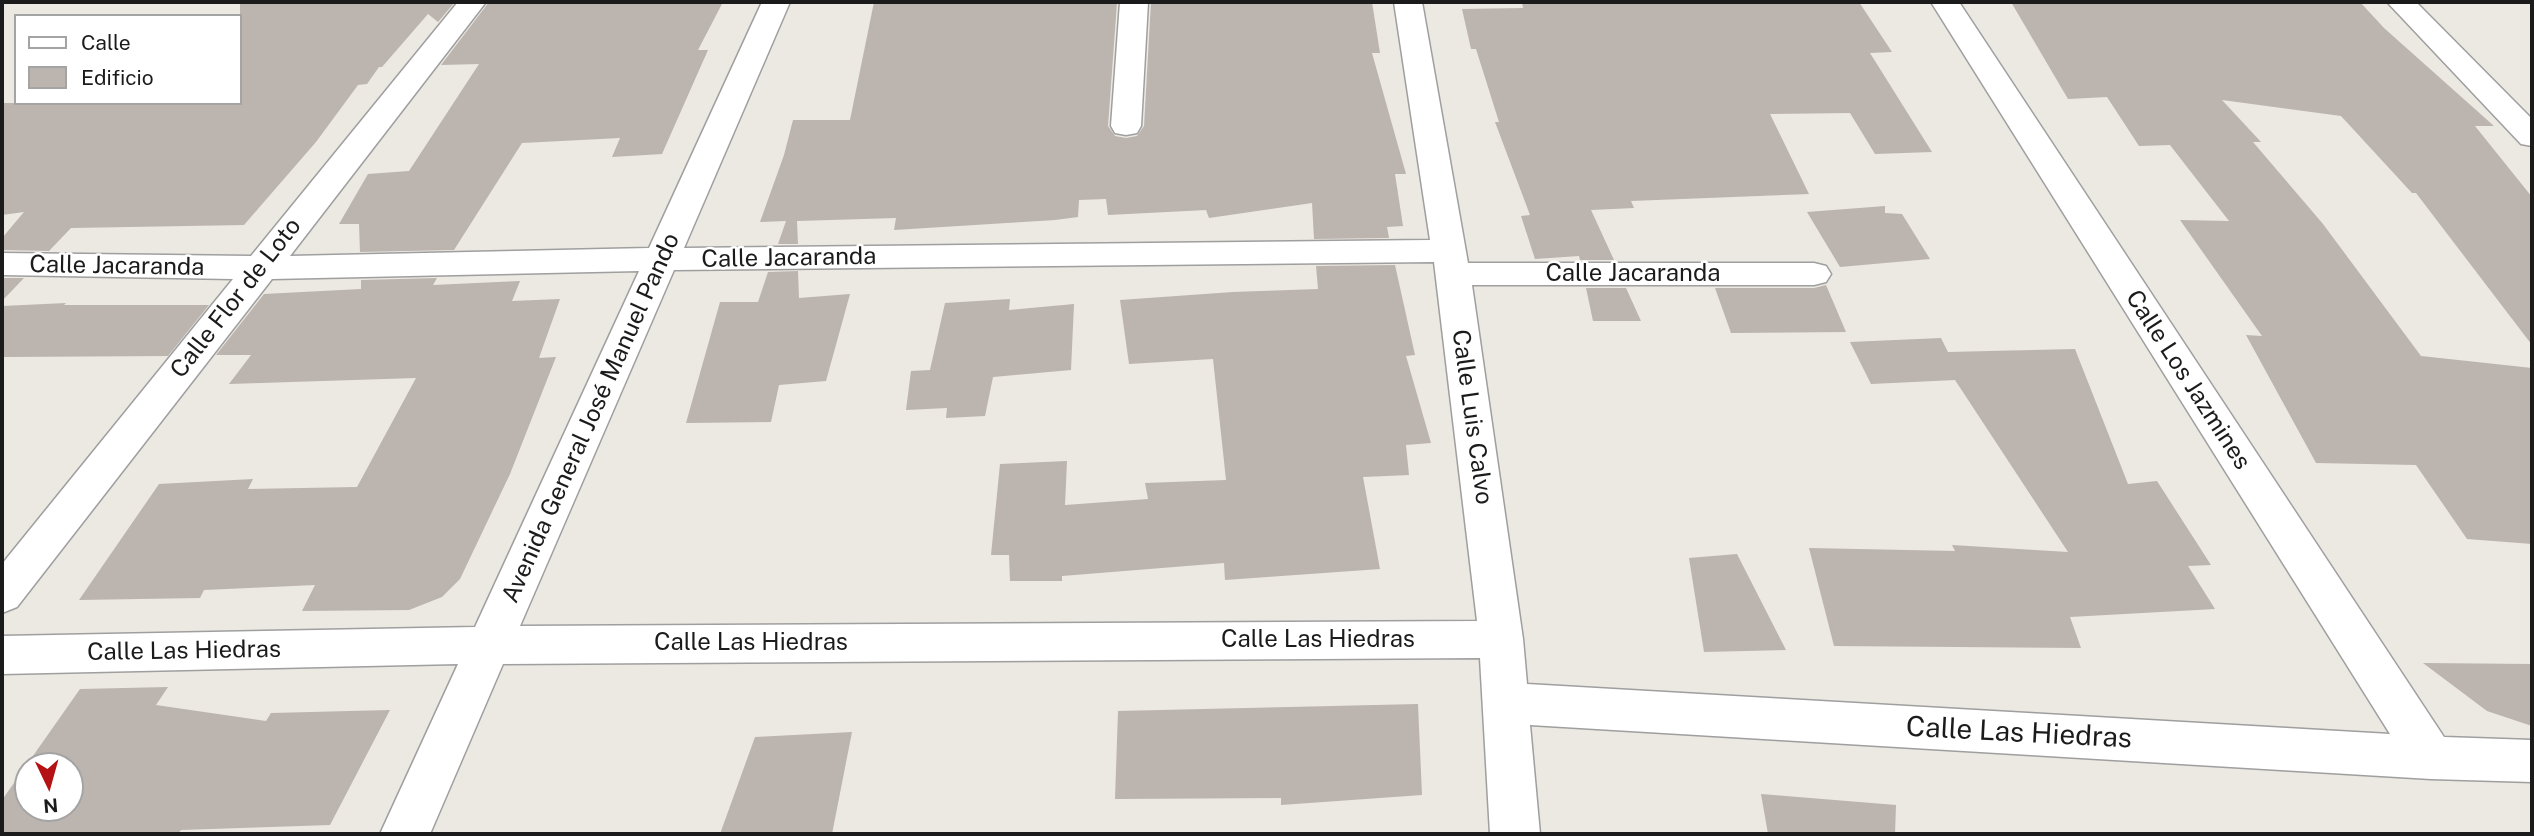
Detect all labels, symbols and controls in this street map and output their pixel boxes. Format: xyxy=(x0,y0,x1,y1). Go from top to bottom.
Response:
legend xyxy=(14,14,242,105)
text: Calle xyxy=(81,30,131,55)
text: Edificio xyxy=(81,65,154,90)
street label: Calle Flor de Loto xyxy=(165,212,307,384)
street label: Avenida General José Manuel Pando xyxy=(496,229,686,607)
street label: Calle Jacaranda xyxy=(701,242,877,274)
street label: Calle Jacaranda xyxy=(29,250,205,282)
street label: Calle Jacaranda xyxy=(1545,260,1721,288)
street label: Calle Los Jazmines xyxy=(2119,285,2257,475)
street label: Calle Luis Calvo xyxy=(1445,328,1499,506)
street label: Calle Las Hiedras xyxy=(1221,626,1415,654)
street label: Calle Las Hiedras xyxy=(654,629,848,657)
street label: Calle Las Hiedras xyxy=(87,635,281,667)
street label: Calle Las Hiedras xyxy=(1905,710,2133,756)
north arrow xyxy=(14,752,84,822)
text: N xyxy=(42,794,59,818)

